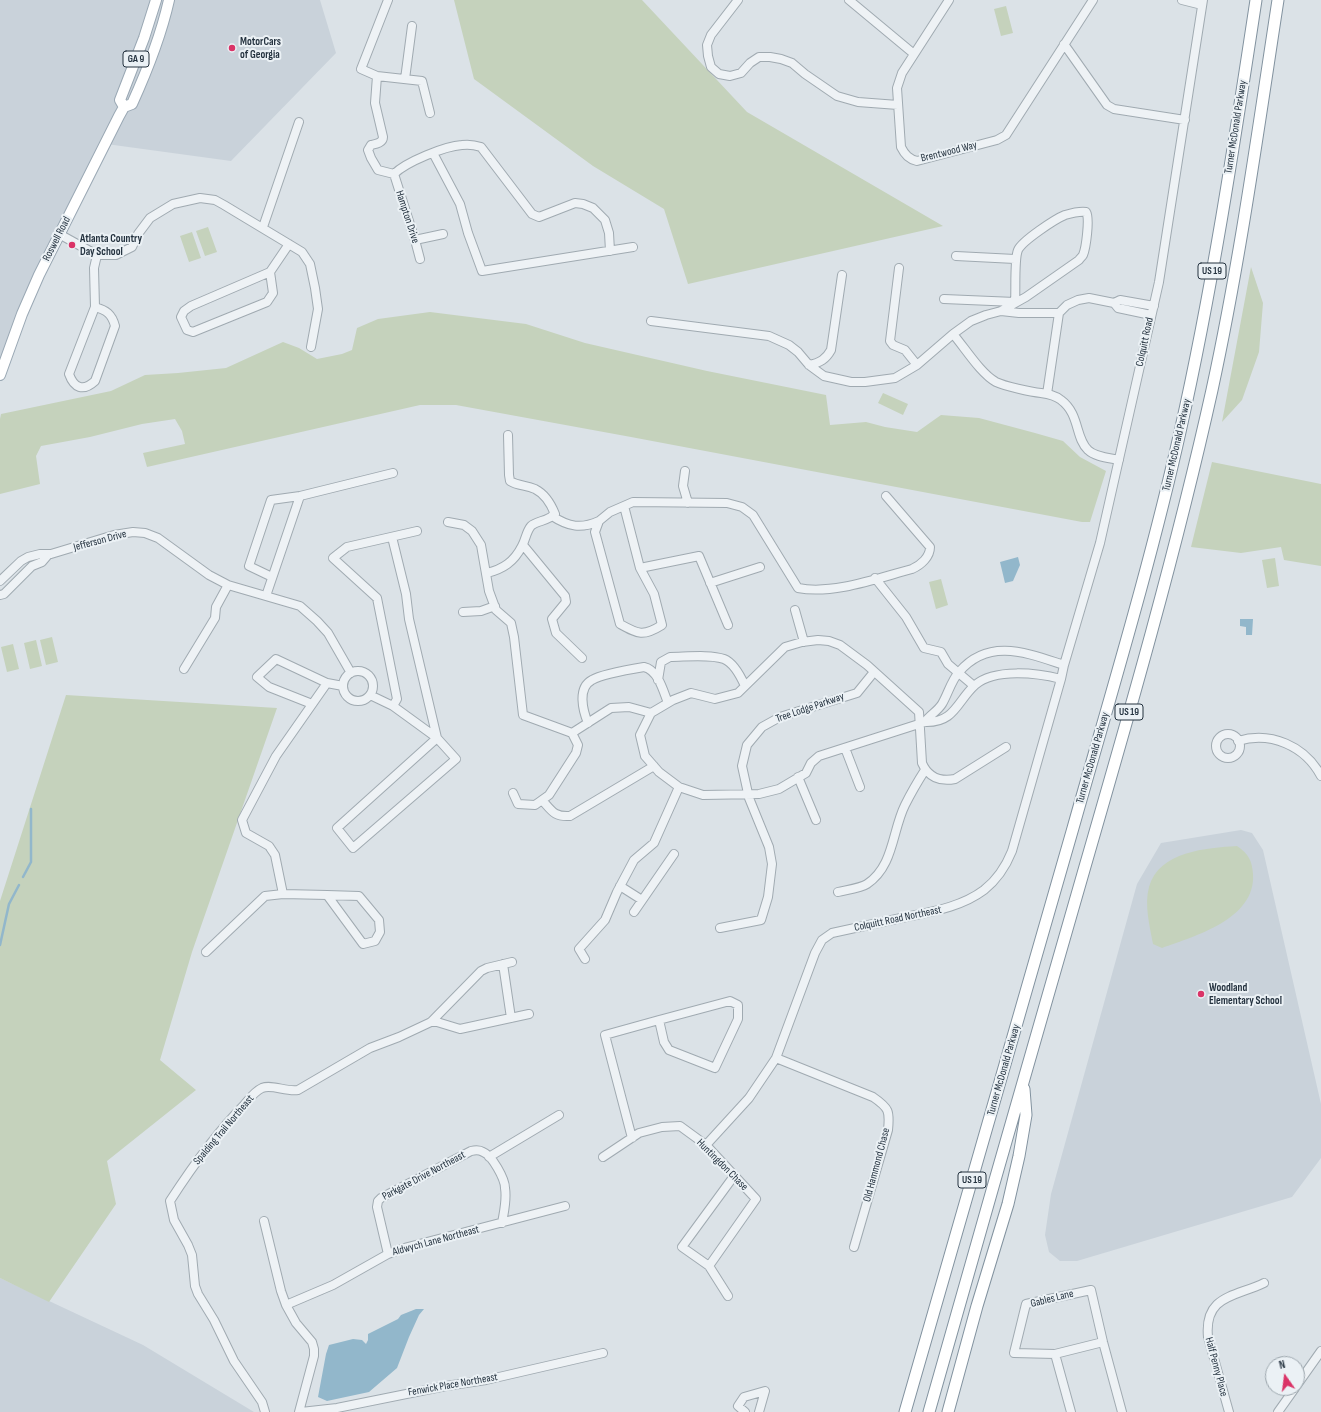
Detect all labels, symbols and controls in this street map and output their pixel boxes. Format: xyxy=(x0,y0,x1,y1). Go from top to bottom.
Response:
place label: MotorCars of Georgia xyxy=(240,35,281,61)
marker: MotorCars of Georgia xyxy=(227,43,237,53)
road number: GA 9 xyxy=(123,51,149,67)
street label: Turner McDonald Parkway xyxy=(1222,79,1250,175)
street label: Brentwood Way xyxy=(920,139,978,165)
street label: Hampton Drive xyxy=(392,189,422,245)
street label: Roswell Road xyxy=(40,215,74,263)
place label: Atlanta Country Day School xyxy=(80,232,142,258)
marker: Atlanta Country Day School xyxy=(67,240,77,250)
road number: US 19 xyxy=(1198,263,1226,279)
street label: Colquitt Road xyxy=(1133,316,1157,368)
street label: Turner McDonald Parkway xyxy=(1160,398,1194,492)
street label: Jefferson Drive xyxy=(72,528,128,554)
street label: Tree Lodge Parkway xyxy=(774,690,846,726)
road number: US 19 xyxy=(1115,704,1143,720)
street label: Turner McDonald Parkway xyxy=(1074,711,1112,805)
street label: Colquitt Road Northeast xyxy=(853,903,943,935)
place label: Woodland Elementary School xyxy=(1209,981,1282,1007)
marker: Woodland Elementary School xyxy=(1196,989,1206,999)
street label: Turner McDonald Parkway xyxy=(985,1023,1023,1117)
street label: Spalding Trail Northeast xyxy=(191,1092,257,1168)
street label: Old Hammond Chase xyxy=(861,1127,893,1203)
street label: Huntingdon Chase xyxy=(693,1136,751,1194)
street label: Parkgate Drive Northeast xyxy=(380,1149,468,1203)
road number: US 19 xyxy=(958,1172,986,1188)
street label: Aldwych Lane Northeast xyxy=(391,1223,481,1259)
street label: Gables Lane xyxy=(1029,1287,1075,1311)
street label: Half Penny Place xyxy=(1202,1336,1230,1398)
north arrow xyxy=(1265,1356,1305,1396)
text: N xyxy=(1278,1358,1287,1372)
street label: Fenwick Place Northeast xyxy=(407,1371,499,1399)

